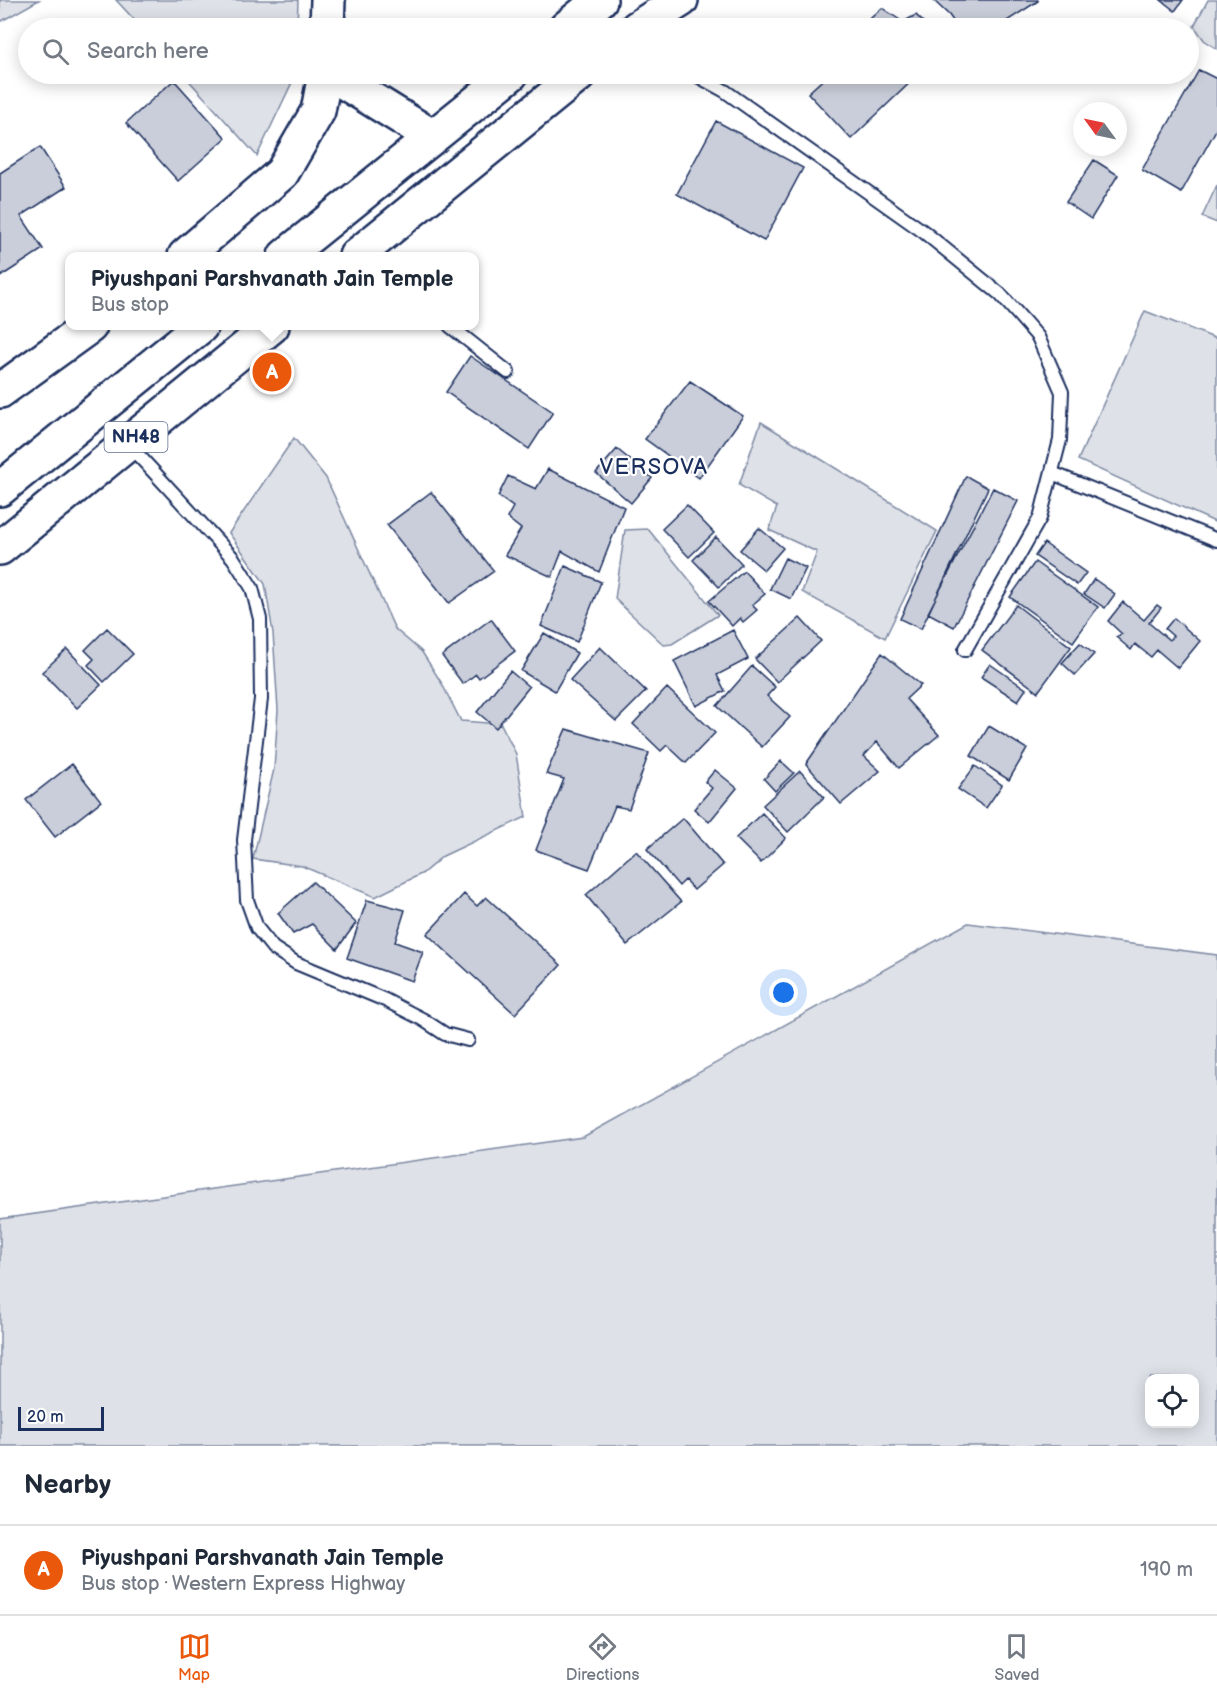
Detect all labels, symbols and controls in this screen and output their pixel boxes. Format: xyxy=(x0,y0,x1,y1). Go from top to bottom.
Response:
search box xyxy=(18,18,1199,84)
icon: search xyxy=(39,35,72,68)
text: Search here xyxy=(87,38,209,65)
north arrow xyxy=(1073,102,1127,156)
popup xyxy=(65,252,479,330)
text: Piyushpani Parshvanath Jain Temple xyxy=(91,266,453,293)
text: Bus stop xyxy=(91,293,169,317)
pin: A xyxy=(252,350,292,394)
road number: NH48 xyxy=(104,422,168,452)
district label: VERSOVA xyxy=(599,454,709,481)
your location xyxy=(769,978,798,1007)
map controls xyxy=(1145,1374,1199,1428)
button: locate xyxy=(1145,1374,1199,1428)
scale bar xyxy=(18,1404,104,1432)
text: 20 m xyxy=(27,1408,63,1427)
text: Nearby xyxy=(24,1470,111,1501)
text: Piyushpani Parshvanath Jain Temple xyxy=(81,1545,444,1572)
text: A xyxy=(37,1558,50,1582)
text: 190 m xyxy=(1140,1558,1193,1582)
text: Bus stop · Western Express Highway xyxy=(81,1572,405,1596)
tab: Map xyxy=(178,1630,211,1685)
tab: Directions xyxy=(566,1630,639,1685)
tab: Saved xyxy=(994,1630,1039,1685)

